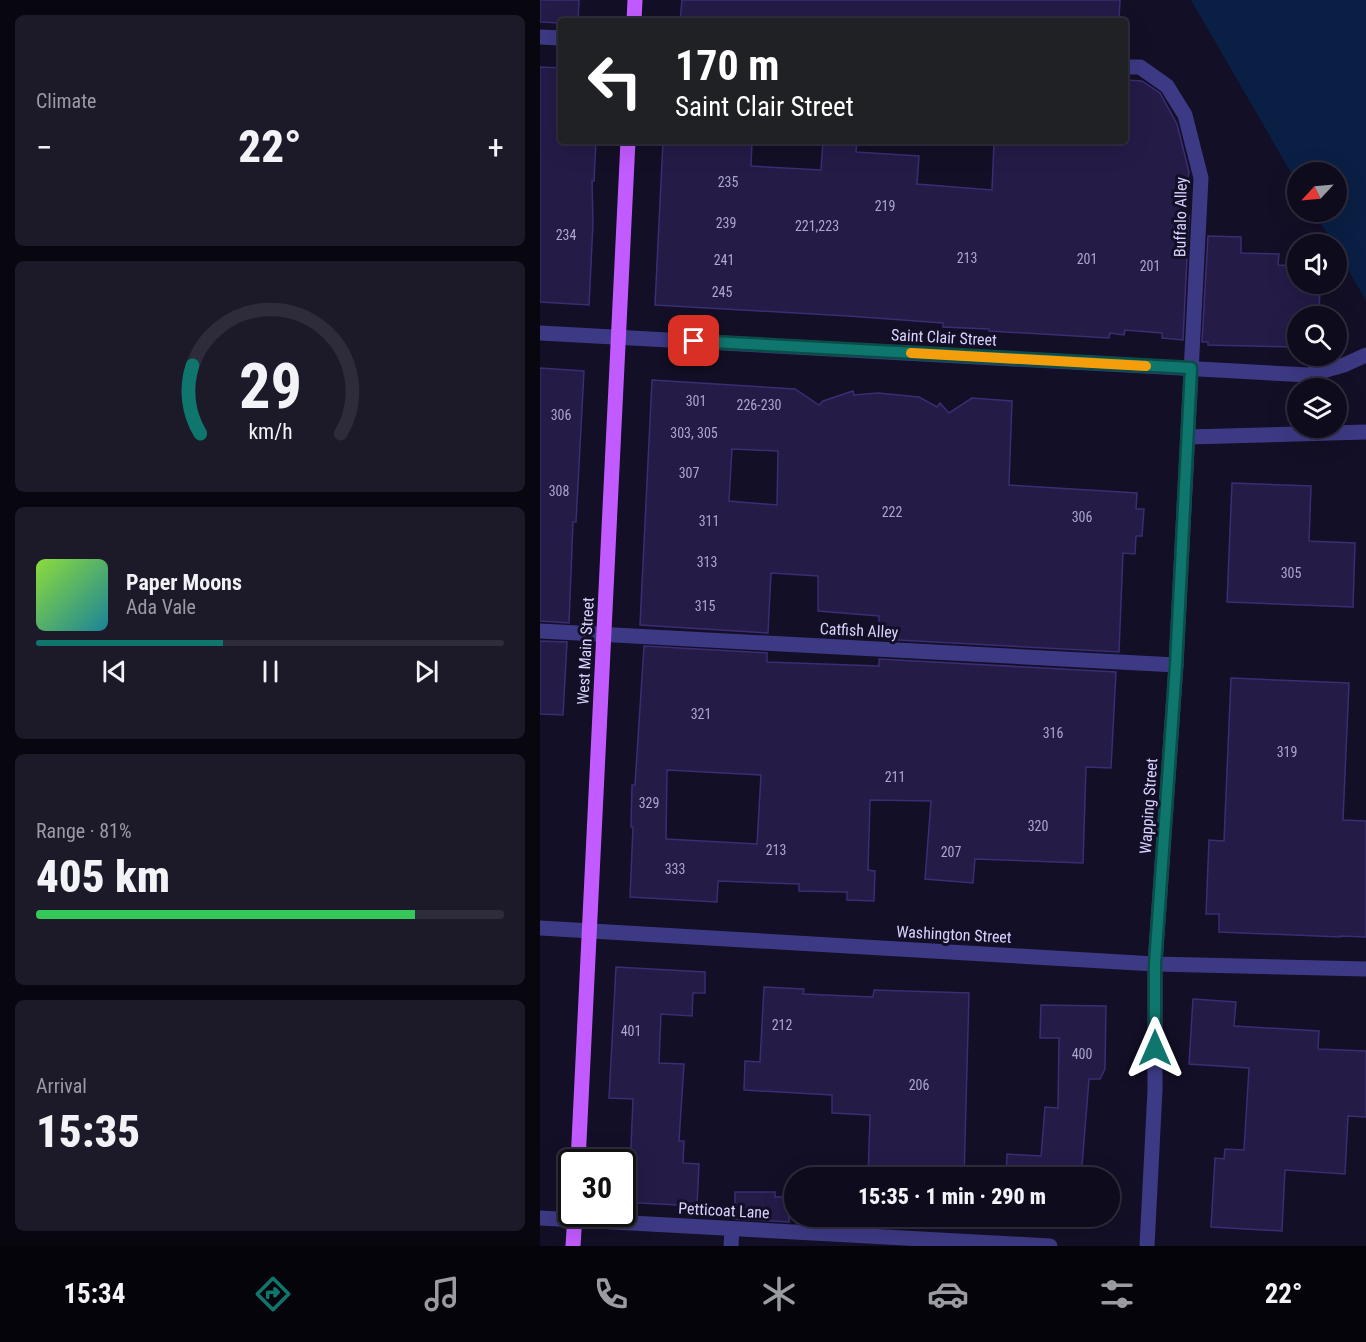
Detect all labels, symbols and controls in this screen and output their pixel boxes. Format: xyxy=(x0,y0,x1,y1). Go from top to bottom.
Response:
text: 170 m xyxy=(675,41,780,90)
icon: left xyxy=(576,42,654,120)
text: Climate xyxy=(36,89,96,113)
text: Saint Clair Street xyxy=(675,91,854,123)
text: 22° xyxy=(238,120,302,173)
text: − xyxy=(36,128,53,167)
text: + xyxy=(488,128,504,167)
north arrow xyxy=(1287,162,1347,222)
map controls xyxy=(1287,162,1347,438)
house number: 235 xyxy=(718,174,738,190)
street label: Buffalo Alley xyxy=(1170,176,1191,257)
house number: 219 xyxy=(875,198,895,214)
house number: 239 xyxy=(716,215,736,231)
house number: 221,223 xyxy=(795,218,839,234)
house number: 234 xyxy=(556,227,576,243)
button: sound xyxy=(1287,234,1347,294)
house number: 213 xyxy=(957,250,977,266)
house number: 201 xyxy=(1077,251,1097,267)
house number: 241 xyxy=(714,252,734,268)
house number: 201 xyxy=(1140,258,1160,274)
house number: 245 xyxy=(712,284,732,300)
button: search xyxy=(1287,306,1347,366)
pin xyxy=(668,315,719,366)
icon: arrive xyxy=(677,324,710,357)
street label: Saint Clair Street xyxy=(891,325,998,350)
text: 29 xyxy=(238,350,302,423)
button: layers xyxy=(1287,378,1347,438)
house number: 301 xyxy=(686,393,706,409)
house number: 226-230 xyxy=(737,397,782,413)
house number: 306 xyxy=(551,407,571,423)
text: km/h xyxy=(248,419,292,444)
house number: 303, 305 xyxy=(670,425,718,441)
house number: 307 xyxy=(679,465,699,481)
house number: 308 xyxy=(549,483,569,499)
house number: 222 xyxy=(882,504,902,520)
house number: 306 xyxy=(1072,509,1092,525)
house number: 311 xyxy=(699,513,719,529)
house number: 313 xyxy=(697,554,717,570)
house number: 305 xyxy=(1281,565,1301,581)
text: Paper Moons xyxy=(126,570,242,595)
text: Ada Vale xyxy=(126,595,196,619)
street label: West Main Street xyxy=(573,597,598,705)
house number: 315 xyxy=(695,598,715,614)
street label: Catfish Alley xyxy=(819,619,899,642)
icon: previous xyxy=(98,655,131,688)
icon: pause xyxy=(254,655,287,688)
icon: next xyxy=(410,655,443,688)
house number: 321 xyxy=(691,706,711,722)
house number: 316 xyxy=(1043,725,1063,741)
house number: 319 xyxy=(1277,744,1297,760)
street label: Wapping Street xyxy=(1136,757,1161,855)
house number: 211 xyxy=(885,769,905,785)
house number: 329 xyxy=(639,795,659,811)
house number: 320 xyxy=(1028,818,1048,834)
text: Range · 81% xyxy=(36,819,132,843)
house number: 213 xyxy=(766,842,786,858)
house number: 207 xyxy=(941,844,961,860)
text: 405 km xyxy=(36,850,170,903)
house number: 333 xyxy=(665,861,685,877)
street label: Washington Street xyxy=(896,922,1012,947)
position arrow xyxy=(1123,1016,1187,1080)
house number: 212 xyxy=(772,1017,792,1033)
house number: 401 xyxy=(621,1023,641,1039)
house number: 400 xyxy=(1072,1046,1092,1062)
text: Arrival xyxy=(36,1074,87,1098)
house number: 206 xyxy=(909,1077,929,1093)
text: 15:35 xyxy=(36,1105,140,1158)
speed limit sign: 30 xyxy=(558,1149,636,1227)
text: 15:35 · 1 min · 290 m xyxy=(858,1184,1046,1209)
street label: Petticoat Lane xyxy=(678,1199,770,1222)
icon: directions xyxy=(252,1273,294,1315)
icon: music xyxy=(421,1273,463,1315)
icon: phone xyxy=(590,1273,632,1315)
icon: climate xyxy=(758,1273,800,1315)
icon: car xyxy=(927,1273,969,1315)
icon: filters xyxy=(1096,1273,1138,1315)
text: 15:34 xyxy=(63,1278,125,1310)
text: 22° xyxy=(1265,1278,1303,1310)

